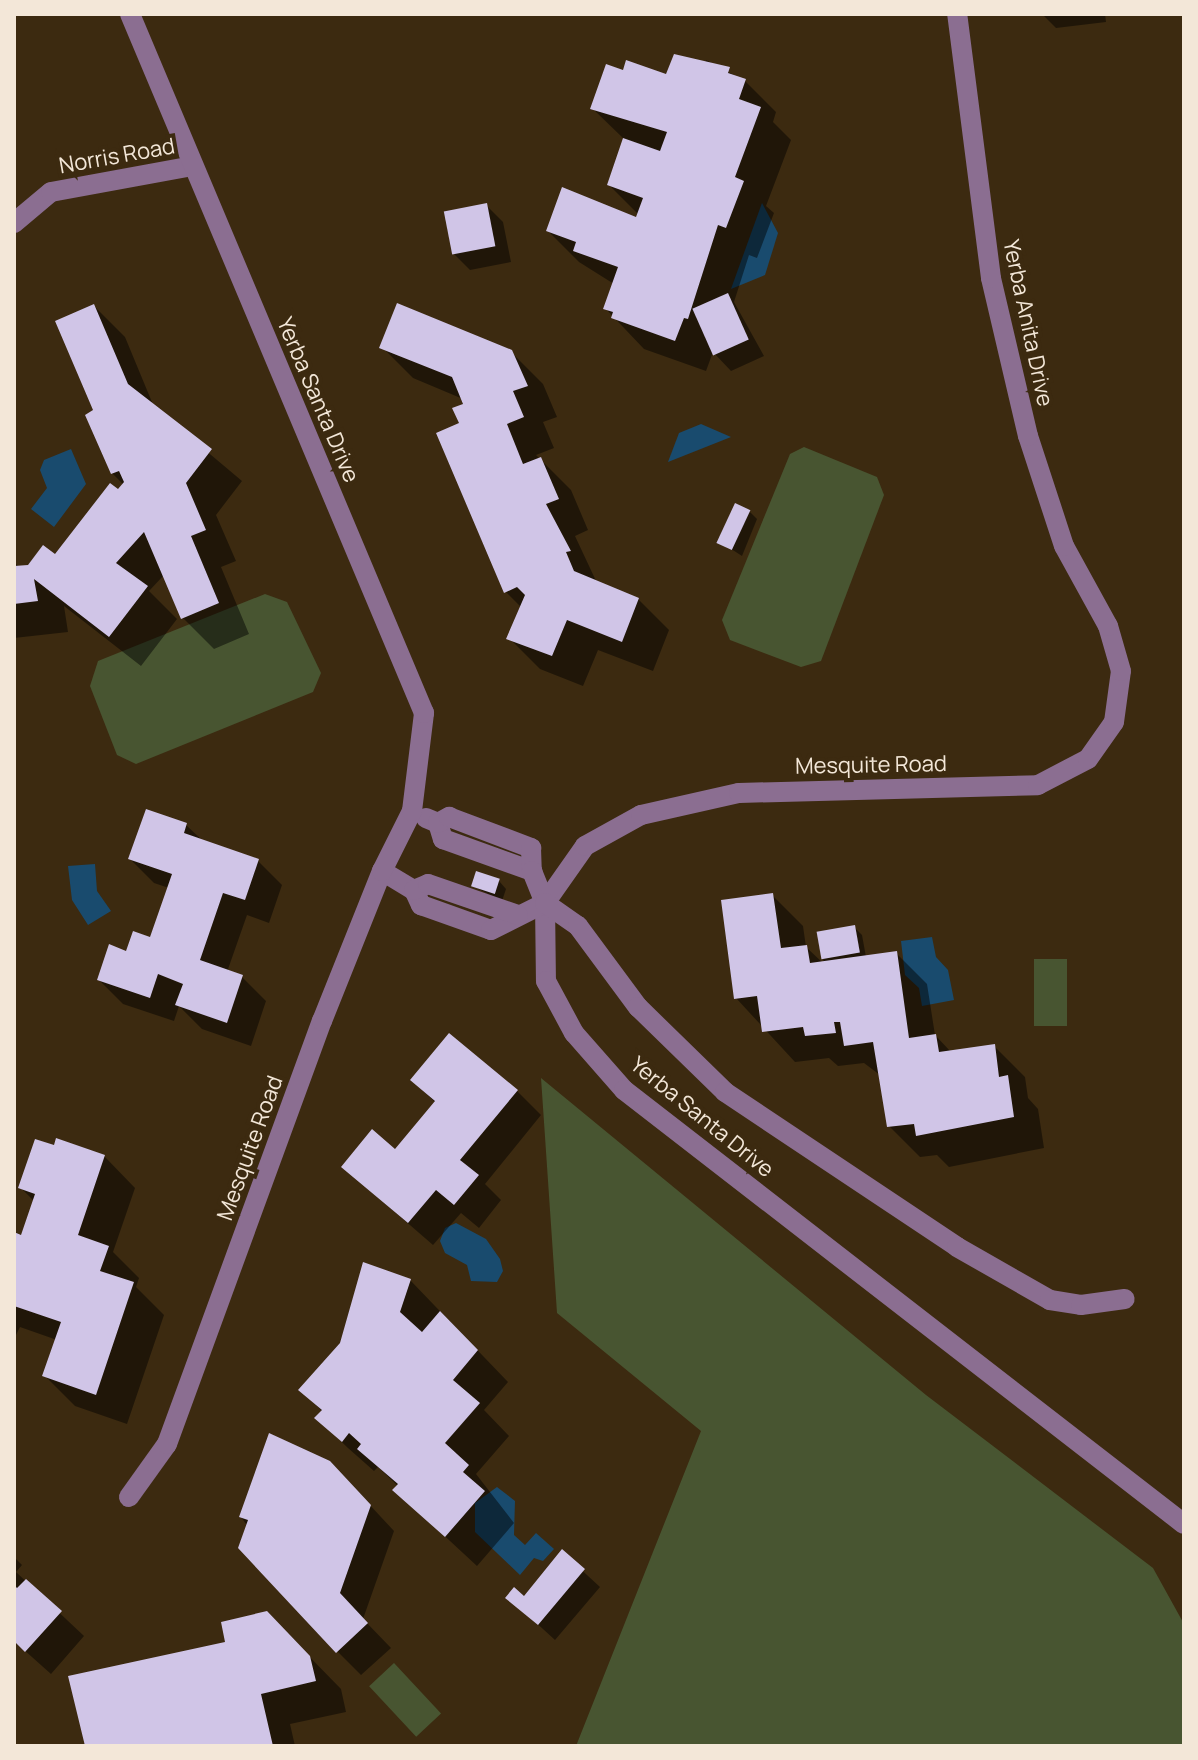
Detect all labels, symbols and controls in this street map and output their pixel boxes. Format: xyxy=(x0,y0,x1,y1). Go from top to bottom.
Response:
street label: Norris Road xyxy=(57,133,177,179)
street label: Yerba Anita Drive xyxy=(997,237,1059,409)
street label: Yerba Santa Drive xyxy=(271,314,365,486)
street label: Mesquite Road xyxy=(795,750,947,780)
street label: Yerba Santa Drive xyxy=(625,1051,779,1183)
street label: Mesquite Road xyxy=(212,1072,288,1224)

